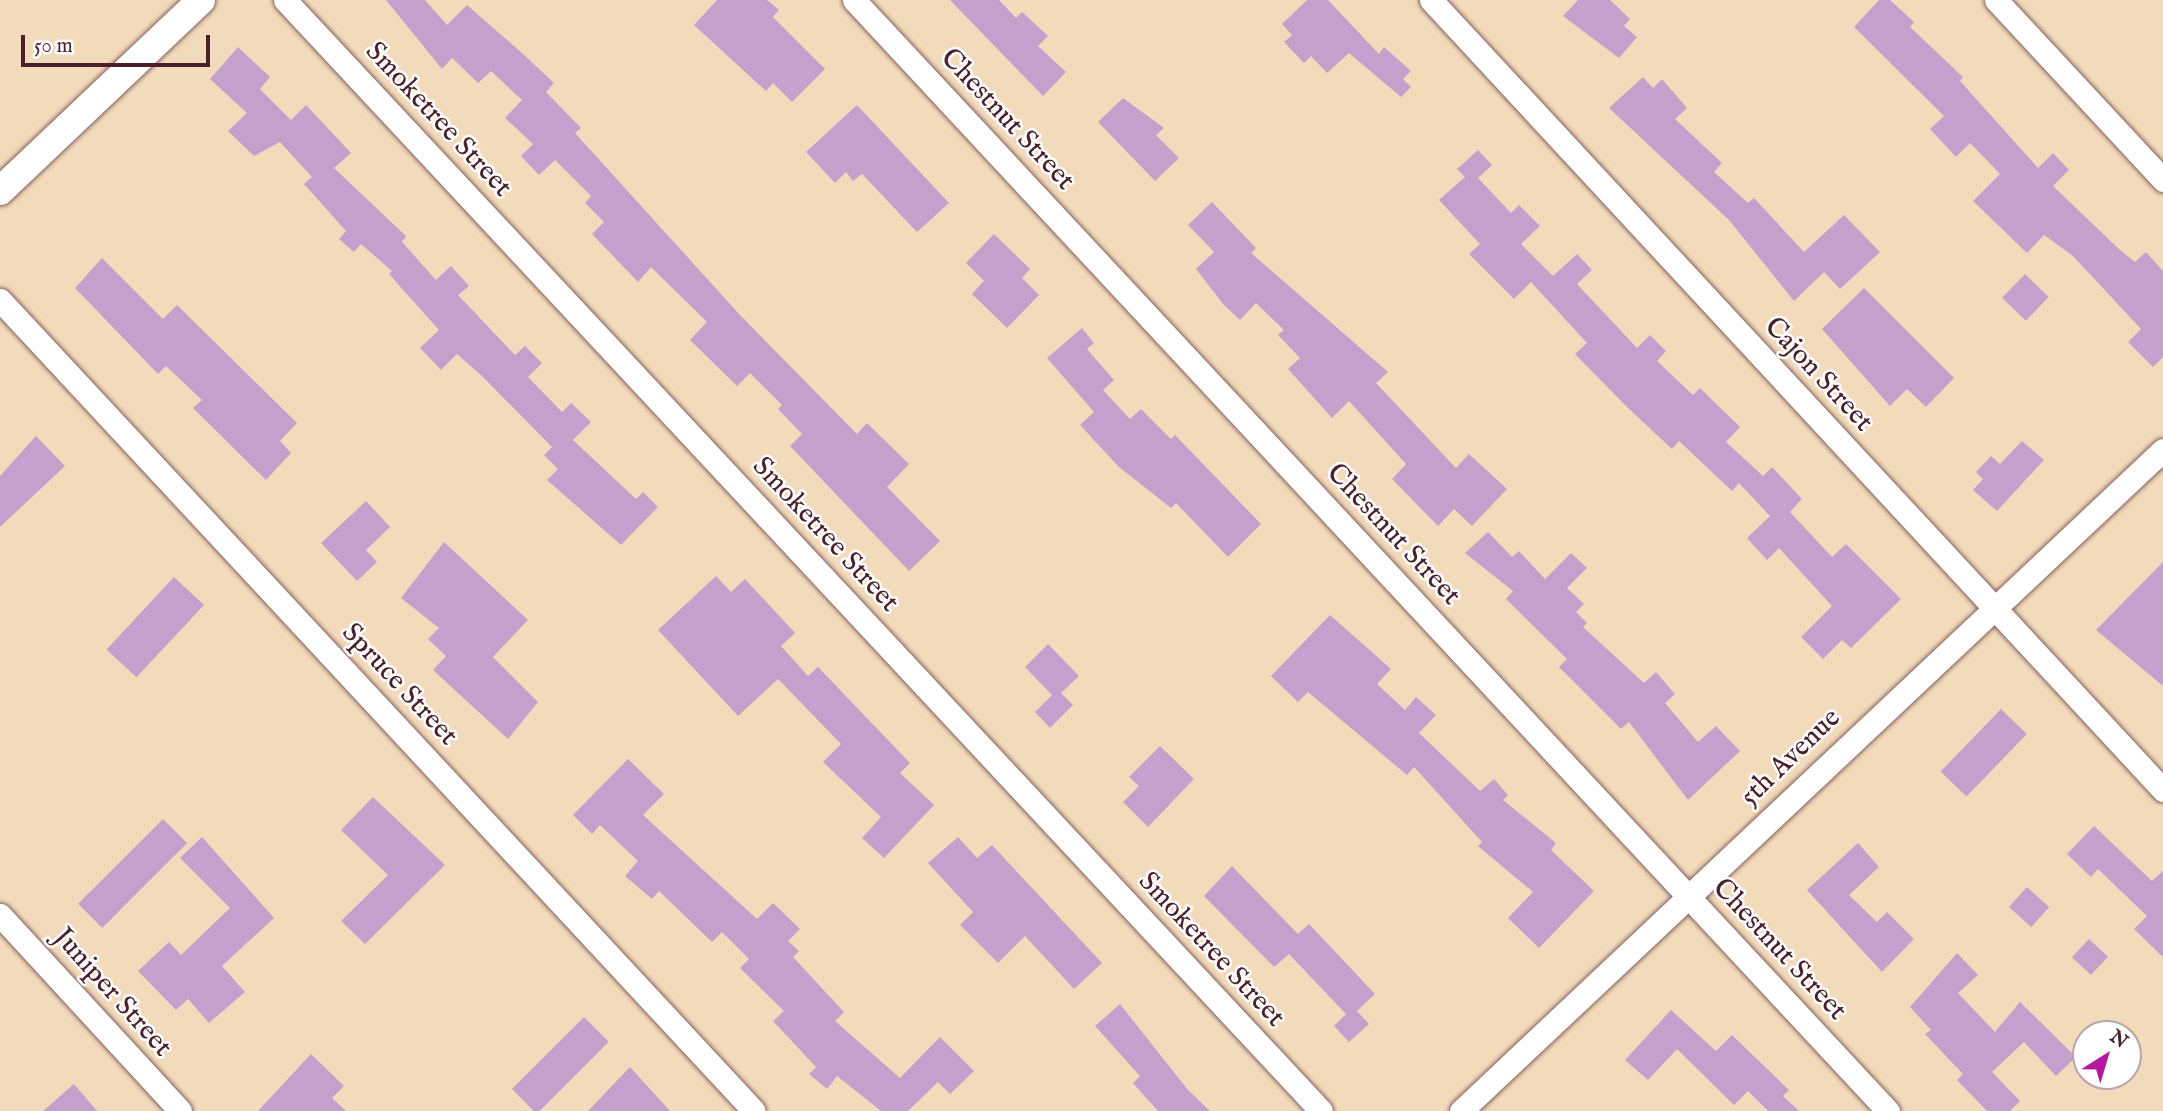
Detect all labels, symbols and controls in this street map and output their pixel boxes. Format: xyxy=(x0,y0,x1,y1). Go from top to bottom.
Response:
scale bar xyxy=(24,21,214,65)
text: 50 m xyxy=(34,33,73,60)
street label: Smoketree Street xyxy=(358,35,518,205)
street label: Chestnut Street xyxy=(933,42,1081,198)
street label: Cajon Street xyxy=(1756,311,1880,439)
street label: Smoketree Street xyxy=(745,450,905,620)
street label: Chestnut Street xyxy=(1319,457,1467,613)
street label: Spruce Street xyxy=(334,617,464,753)
street label: 5th Avenue xyxy=(1734,702,1848,814)
street label: Smoketree Street xyxy=(1131,865,1291,1035)
street label: Chestnut Street xyxy=(1705,872,1853,1028)
street label: Juniper Street xyxy=(45,922,179,1064)
north arrow xyxy=(2072,1020,2142,1090)
text: N xyxy=(2105,1025,2132,1054)

